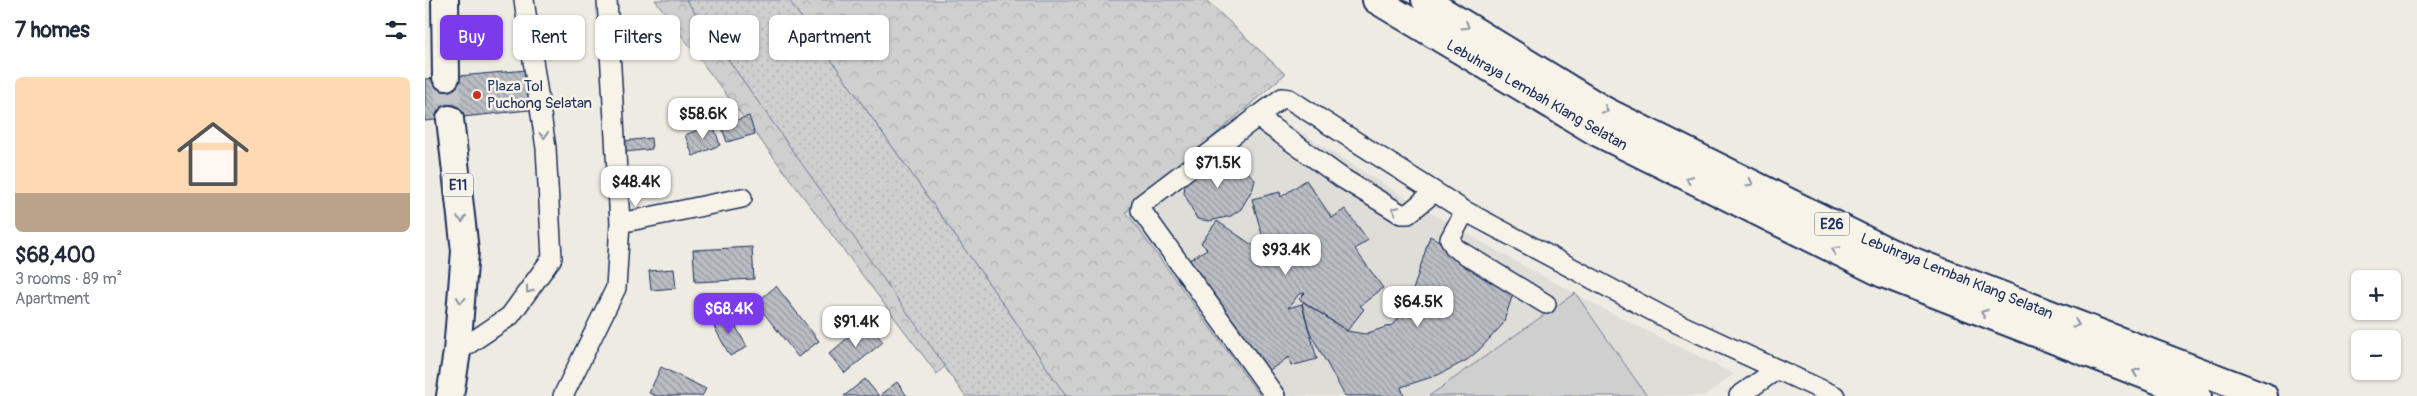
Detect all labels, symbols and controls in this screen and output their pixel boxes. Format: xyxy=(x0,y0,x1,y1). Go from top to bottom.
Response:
chip: Buy xyxy=(440,15,503,60)
chip: Rent xyxy=(513,15,585,60)
chip: Filters xyxy=(595,15,680,60)
chip: New xyxy=(690,15,759,60)
chip: Apartment xyxy=(769,15,889,60)
icon: filters xyxy=(382,16,410,44)
text: 7 homes xyxy=(15,17,90,44)
one-way arrow xyxy=(1461,19,1470,29)
street label: Lebuhraya Lembah Klang Selatan xyxy=(1443,36,1631,155)
place label: Plaza Tol Puchong Selatan xyxy=(487,77,592,113)
marker: Plaza Tol Puchong Selatan xyxy=(471,89,483,101)
pin: $58.6K xyxy=(662,98,744,140)
text: $58.6K xyxy=(679,104,727,124)
one-way arrow xyxy=(1600,104,1609,114)
icon: home xyxy=(168,109,258,199)
one-way arrow xyxy=(538,131,549,139)
pin: $71.5K xyxy=(1177,146,1259,189)
text: $71.5K xyxy=(1195,153,1241,173)
pin: $48.4K xyxy=(595,166,677,208)
text: $48.4K xyxy=(612,172,660,192)
road number: E11 xyxy=(443,174,473,196)
one-way arrow xyxy=(1685,174,1694,185)
one-way arrow xyxy=(1745,177,1754,187)
one-way arrow xyxy=(1391,206,1400,216)
road number: E26 xyxy=(1815,212,1849,235)
one-way arrow xyxy=(456,216,467,224)
street label: Lebuhraya Lembah Klang Selatan xyxy=(1858,229,2056,324)
pin: $93.4K xyxy=(1245,234,1327,276)
text: $93.4K xyxy=(1262,240,1310,260)
text: $68,400 xyxy=(15,242,95,269)
one-way arrow xyxy=(1831,247,1840,257)
text: 3 rooms · 89 m² xyxy=(15,269,122,289)
map controls xyxy=(2351,270,2401,380)
button: + xyxy=(2351,270,2401,320)
one-way arrow xyxy=(526,284,535,293)
pin: $64.5K xyxy=(1377,286,1459,328)
text: Apartment xyxy=(15,289,90,309)
pin: $68.4K xyxy=(688,292,770,335)
text: $64.5K xyxy=(1393,292,1443,312)
one-way arrow xyxy=(456,296,467,304)
text: $68.4K xyxy=(705,299,753,319)
pin: $91.4K xyxy=(815,306,897,348)
one-way arrow xyxy=(1980,309,1989,320)
text: $91.4K xyxy=(833,312,879,332)
one-way arrow xyxy=(2071,317,2080,328)
button: − xyxy=(2351,330,2401,380)
one-way arrow xyxy=(2132,368,2141,378)

